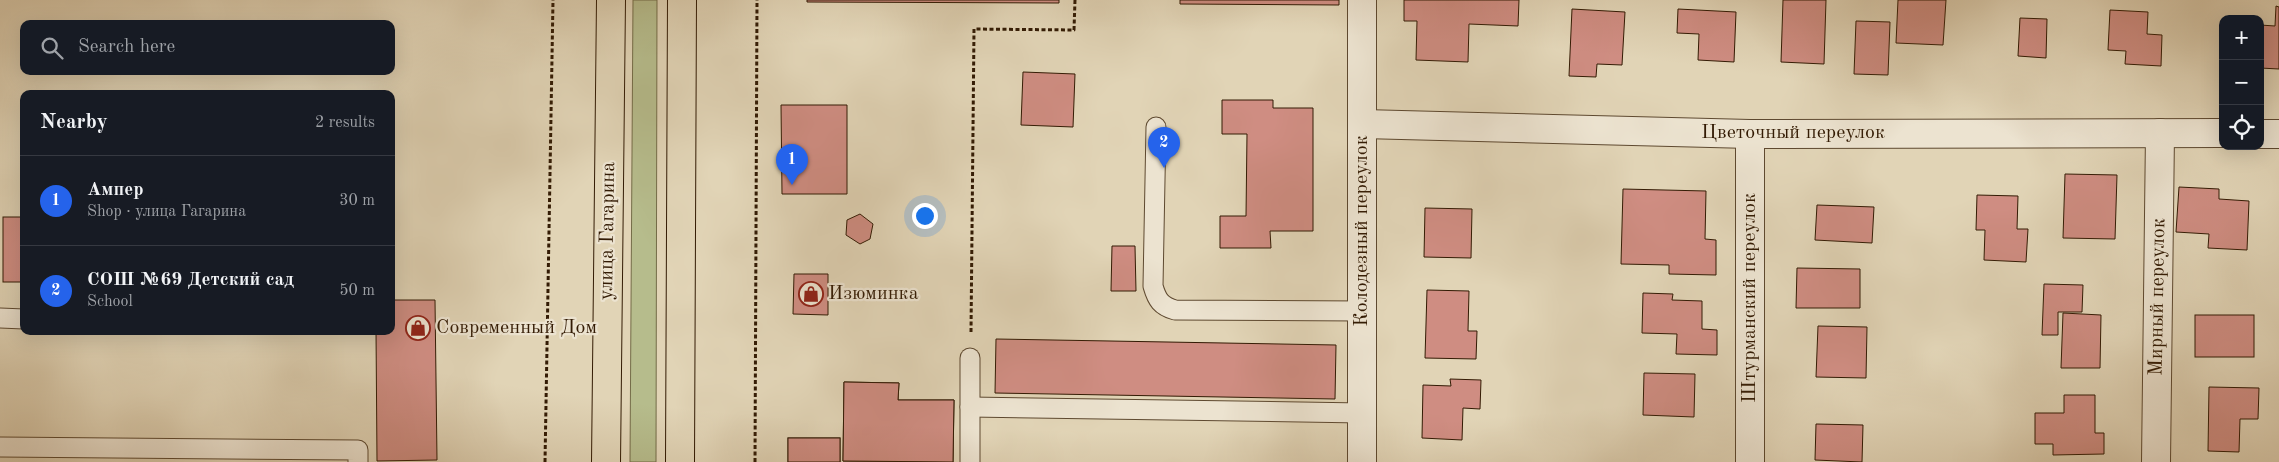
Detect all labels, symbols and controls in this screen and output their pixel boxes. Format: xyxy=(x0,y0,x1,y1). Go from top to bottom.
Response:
map controls xyxy=(2219,15,2264,150)
button: + xyxy=(2219,15,2264,60)
search box xyxy=(20,20,395,75)
icon: search xyxy=(38,34,66,62)
text: Search here xyxy=(78,38,175,57)
button: − xyxy=(2219,60,2264,105)
button: locate xyxy=(2219,105,2264,150)
text: Nearby xyxy=(40,112,108,133)
text: 2 results xyxy=(315,115,375,131)
street label: Цветочный переулок xyxy=(1701,123,1885,143)
pin: 2 xyxy=(1148,127,1180,168)
street label: Колодезный переулок xyxy=(1352,135,1372,327)
pin: 1 xyxy=(776,144,808,185)
street label: улица Гагарина xyxy=(597,162,619,300)
text: Ампер xyxy=(87,181,144,200)
text: 1 xyxy=(51,193,61,209)
text: 30 m xyxy=(339,193,375,209)
street label: Штурманский переулок xyxy=(1740,193,1760,403)
your location xyxy=(912,203,938,229)
text: Shop · улица Гагарина xyxy=(87,204,246,220)
street label: Мирный переулок xyxy=(2147,218,2169,376)
text: СОШ №69 Детский сад xyxy=(87,271,294,290)
shop icon: Изюминка xyxy=(798,281,824,307)
text: 2 xyxy=(51,283,61,299)
text: 50 m xyxy=(339,283,375,299)
place label: Изюминка xyxy=(828,284,919,304)
text: School xyxy=(87,294,133,310)
shop icon: Современный Дом xyxy=(405,315,431,341)
place label: Современный Дом xyxy=(436,318,597,338)

